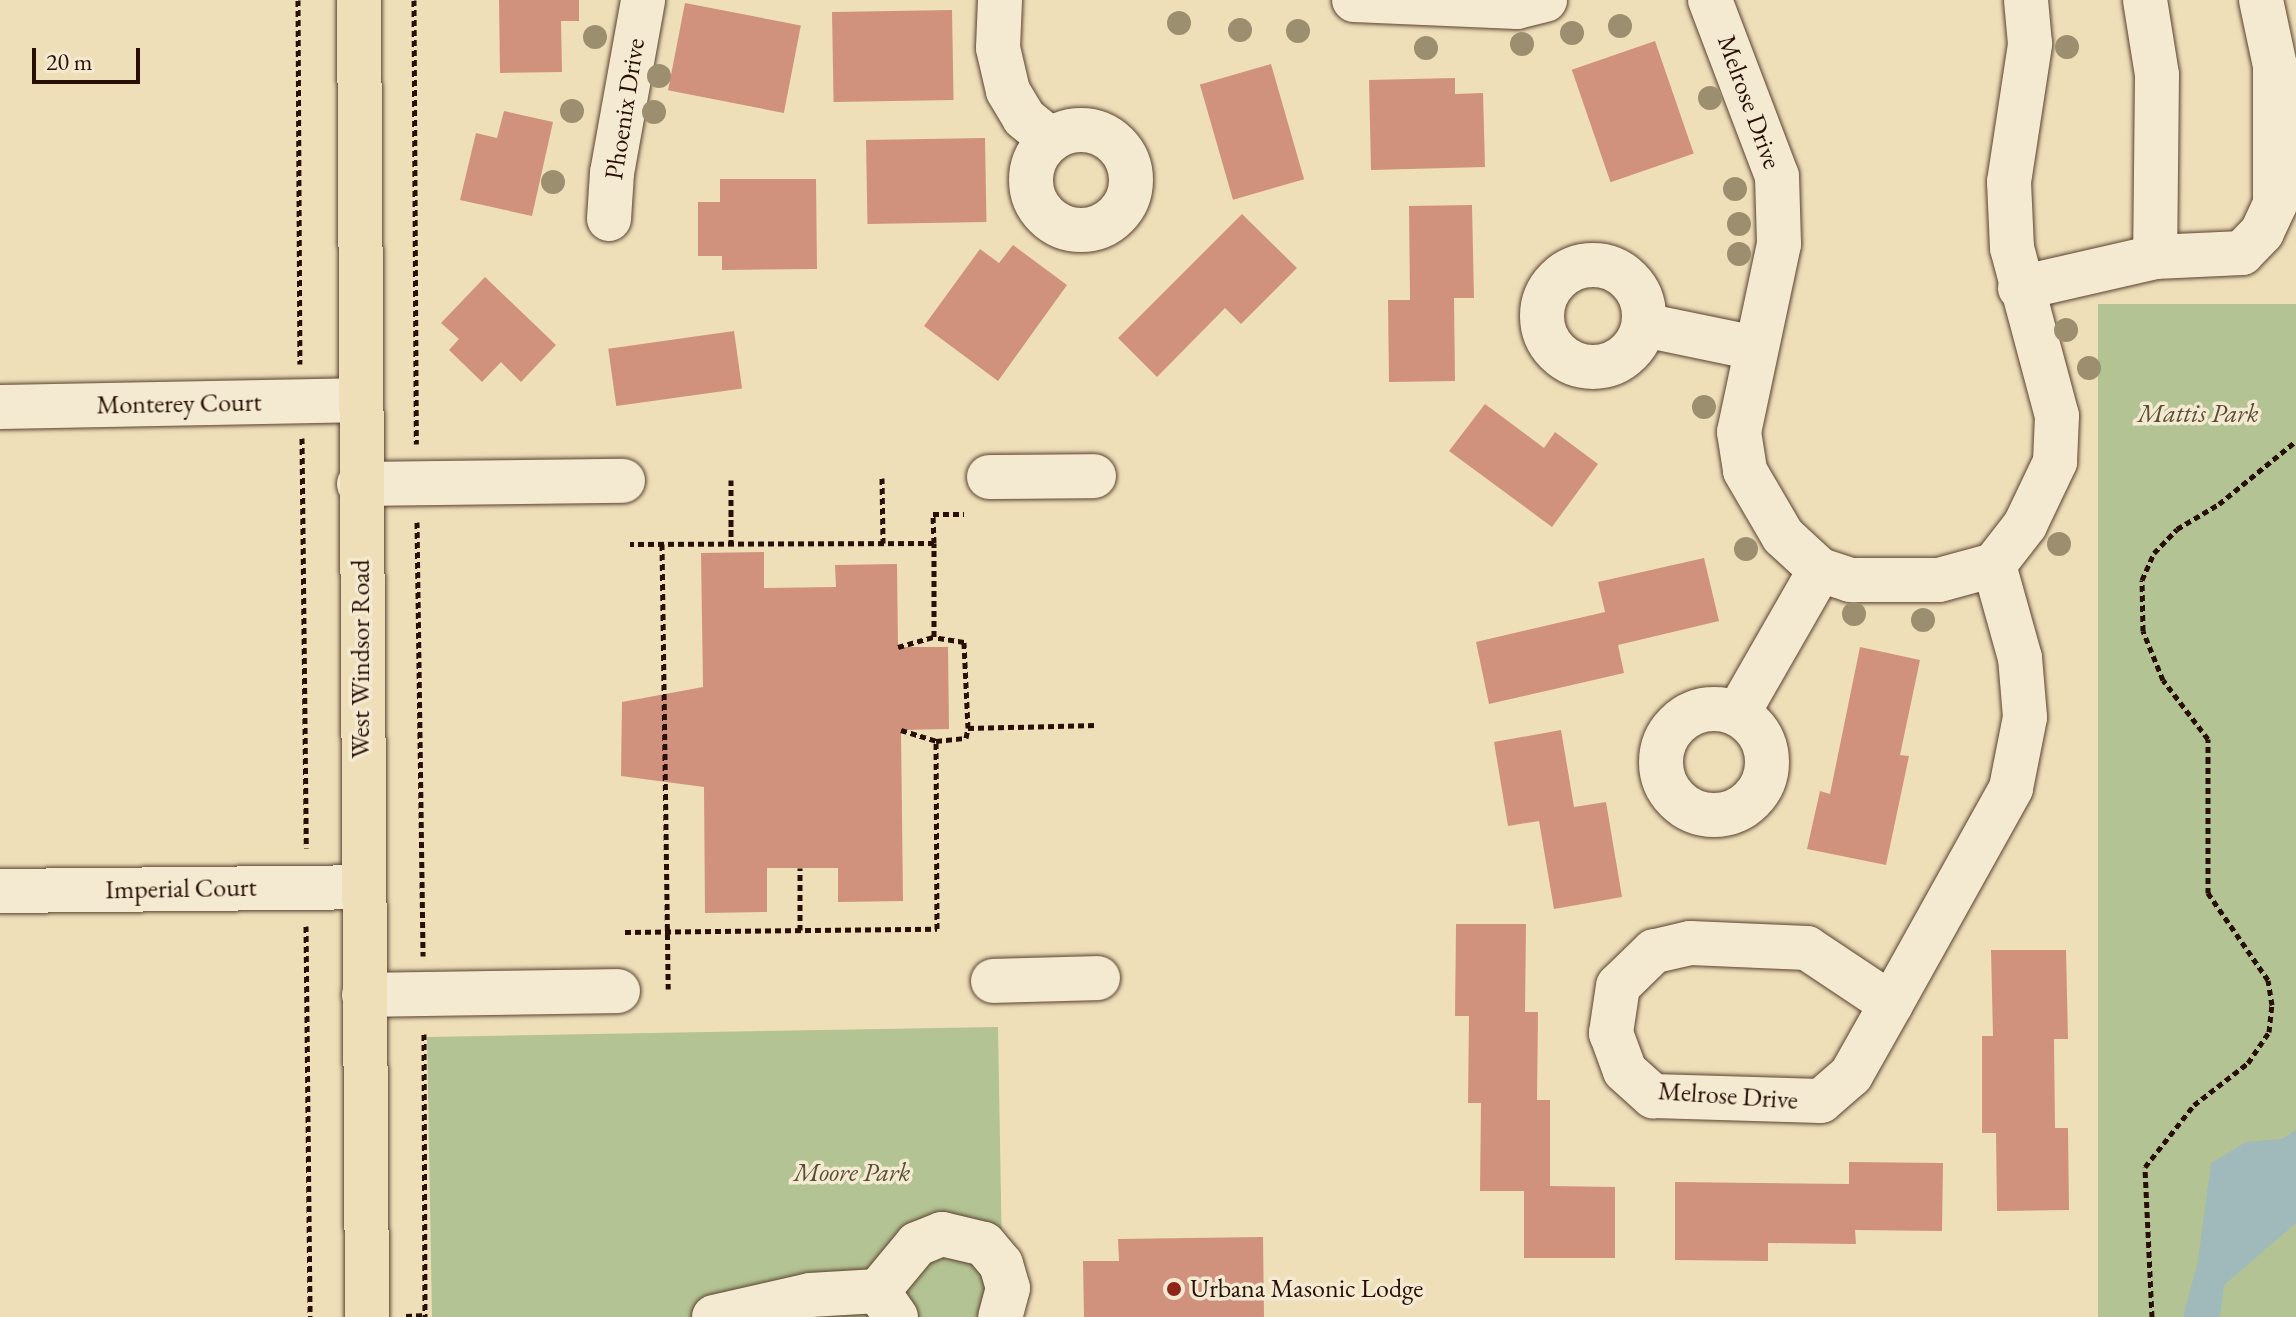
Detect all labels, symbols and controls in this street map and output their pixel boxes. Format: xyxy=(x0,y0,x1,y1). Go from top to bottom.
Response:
street label: Melrose Drive xyxy=(1710,31,1788,173)
scale bar xyxy=(36,32,144,82)
street label: Phoenix Drive xyxy=(598,36,652,182)
text: 20 m xyxy=(46,46,93,77)
street label: Monterey Court xyxy=(96,387,262,421)
park label: Mattis Park xyxy=(2137,398,2259,430)
street label: West Windsor Road xyxy=(345,559,377,759)
street label: Imperial Court xyxy=(105,872,257,906)
street label: Melrose Drive xyxy=(1657,1076,1799,1116)
park label: Moore Park xyxy=(794,1157,910,1189)
place label: Urbana Masonic Lodge xyxy=(1190,1273,1424,1305)
marker: Urbana Masonic Lodge xyxy=(1165,1280,1183,1298)

